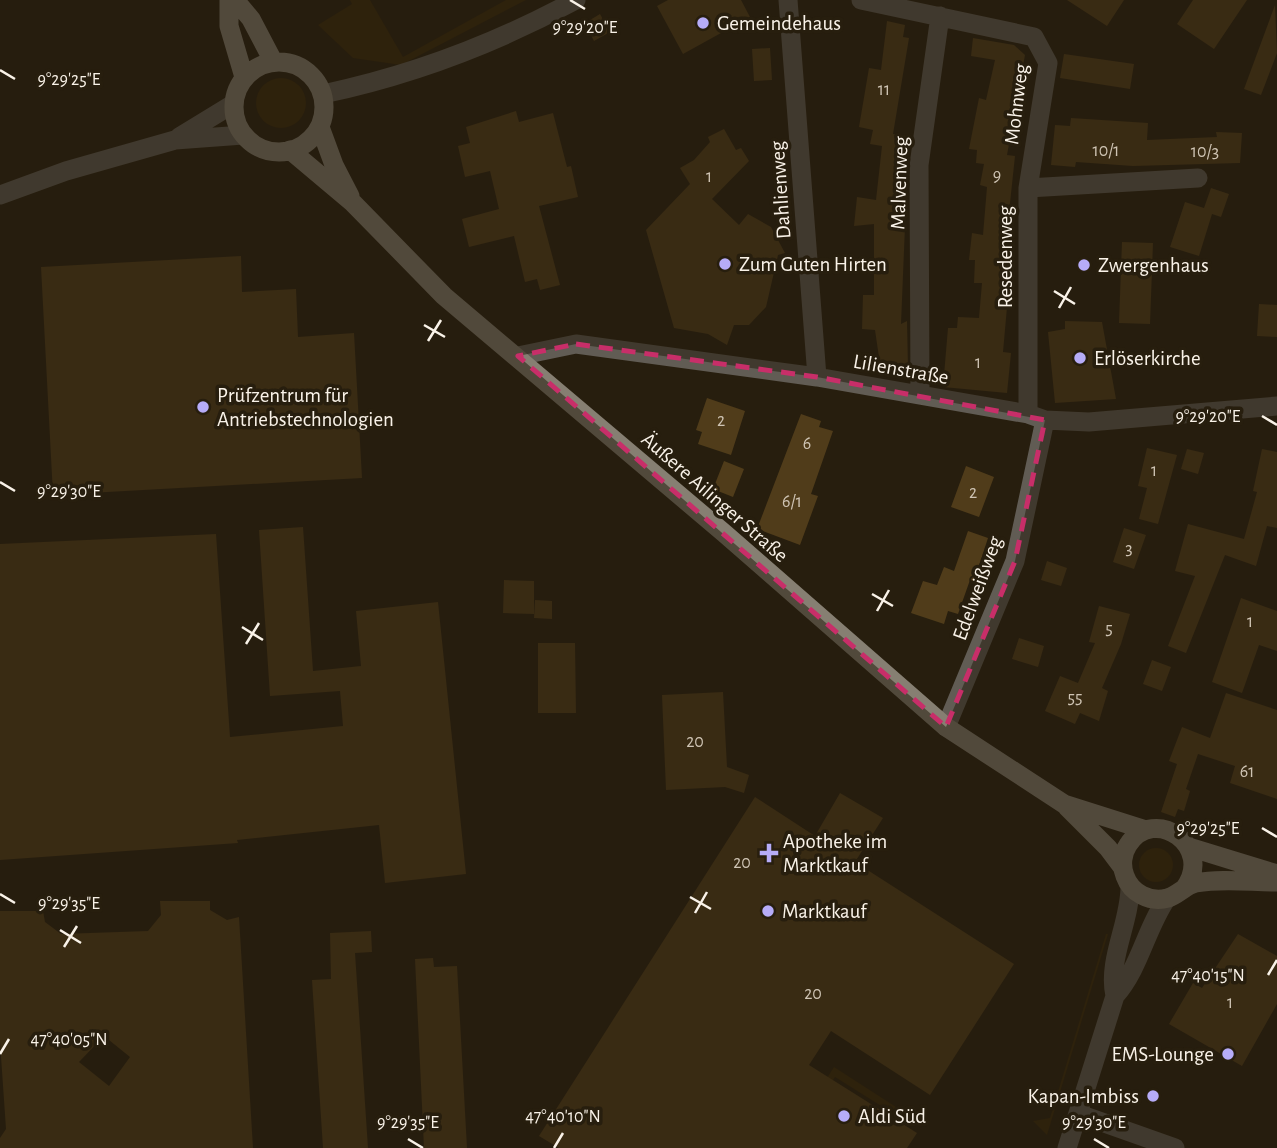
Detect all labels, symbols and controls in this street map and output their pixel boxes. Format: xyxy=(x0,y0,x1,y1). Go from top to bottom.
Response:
place label: Gemeindehaus xyxy=(717,13,841,34)
marker: Gemeindehaus xyxy=(695,15,711,31)
text: 9°29'20"E xyxy=(553,19,618,37)
street label: Mohnweg xyxy=(1001,62,1032,146)
text: 9°29'25"E xyxy=(38,71,101,89)
house number: 11 xyxy=(878,81,890,99)
street label: Malvenweg xyxy=(887,135,912,230)
street label: Dahlienweg xyxy=(767,140,794,240)
house number: 10/1 xyxy=(1092,142,1120,160)
house number: 10/3 xyxy=(1191,143,1219,161)
house number: 9 xyxy=(993,167,1001,185)
house number: 1 xyxy=(706,168,712,186)
street label: Resedenweg xyxy=(995,205,1016,308)
place label: Zum Guten Hirten xyxy=(739,254,887,275)
place label: Zwergenhaus xyxy=(1098,255,1209,276)
marker: Zum Guten Hirten xyxy=(717,256,733,272)
marker: Zwergenhaus xyxy=(1076,257,1092,273)
place label: Erlöserkirche xyxy=(1094,348,1201,369)
marker: Erlöserkirche xyxy=(1072,350,1088,366)
street label: Lilienstraße xyxy=(851,351,950,388)
house number: 1 xyxy=(975,354,981,372)
place label: Prüfzentrum für Antriebstechnologien xyxy=(217,385,394,430)
marker: Prüfzentrum für Antriebstechnologien xyxy=(195,399,211,415)
text: 9°29'20"E xyxy=(1176,408,1241,426)
house number: 2 xyxy=(717,412,725,430)
street label: Äußere Ailinger Straße xyxy=(637,428,793,566)
house number: 6 xyxy=(803,435,811,453)
house number: 1 xyxy=(1151,462,1157,480)
text: 9°29'30"E xyxy=(37,483,101,501)
house number: 2 xyxy=(969,484,977,502)
house number: 6/1 xyxy=(782,493,802,511)
street label: Edelweißweg xyxy=(949,532,1006,643)
house number: 3 xyxy=(1125,540,1133,558)
house number: 1 xyxy=(1247,613,1253,631)
house number: 5 xyxy=(1105,620,1113,638)
house number: 55 xyxy=(1067,689,1083,707)
house number: 20 xyxy=(686,733,704,751)
house number: 61 xyxy=(1240,763,1254,781)
text: 9°29'25"E xyxy=(1177,820,1240,838)
place label: Apotheke im Marktkauf xyxy=(783,831,887,876)
marker: Apotheke im Marktkauf xyxy=(761,845,777,861)
house number: 20 xyxy=(733,854,751,872)
text: 9°29'35"E xyxy=(38,895,100,913)
place label: Marktkauf xyxy=(782,901,868,922)
marker: Marktkauf xyxy=(760,903,776,919)
text: 47°40'15"N xyxy=(1171,967,1245,985)
house number: 20 xyxy=(804,985,822,1003)
house number: 1 xyxy=(1227,994,1233,1012)
text: 47°40'05"N xyxy=(31,1031,107,1049)
place label: EMS-Lounge xyxy=(1112,1044,1214,1065)
marker: EMS-Lounge xyxy=(1220,1046,1236,1062)
place label: Kapan-Imbiss xyxy=(1028,1086,1139,1107)
marker: Kapan-Imbiss xyxy=(1145,1088,1161,1104)
place label: Aldi Süd xyxy=(858,1106,926,1127)
text: 47°40'10"N xyxy=(525,1108,601,1126)
marker: Aldi Süd xyxy=(836,1108,852,1124)
text: 9°29'35"E xyxy=(377,1114,439,1132)
text: 9°29'30"E xyxy=(1062,1114,1126,1132)

